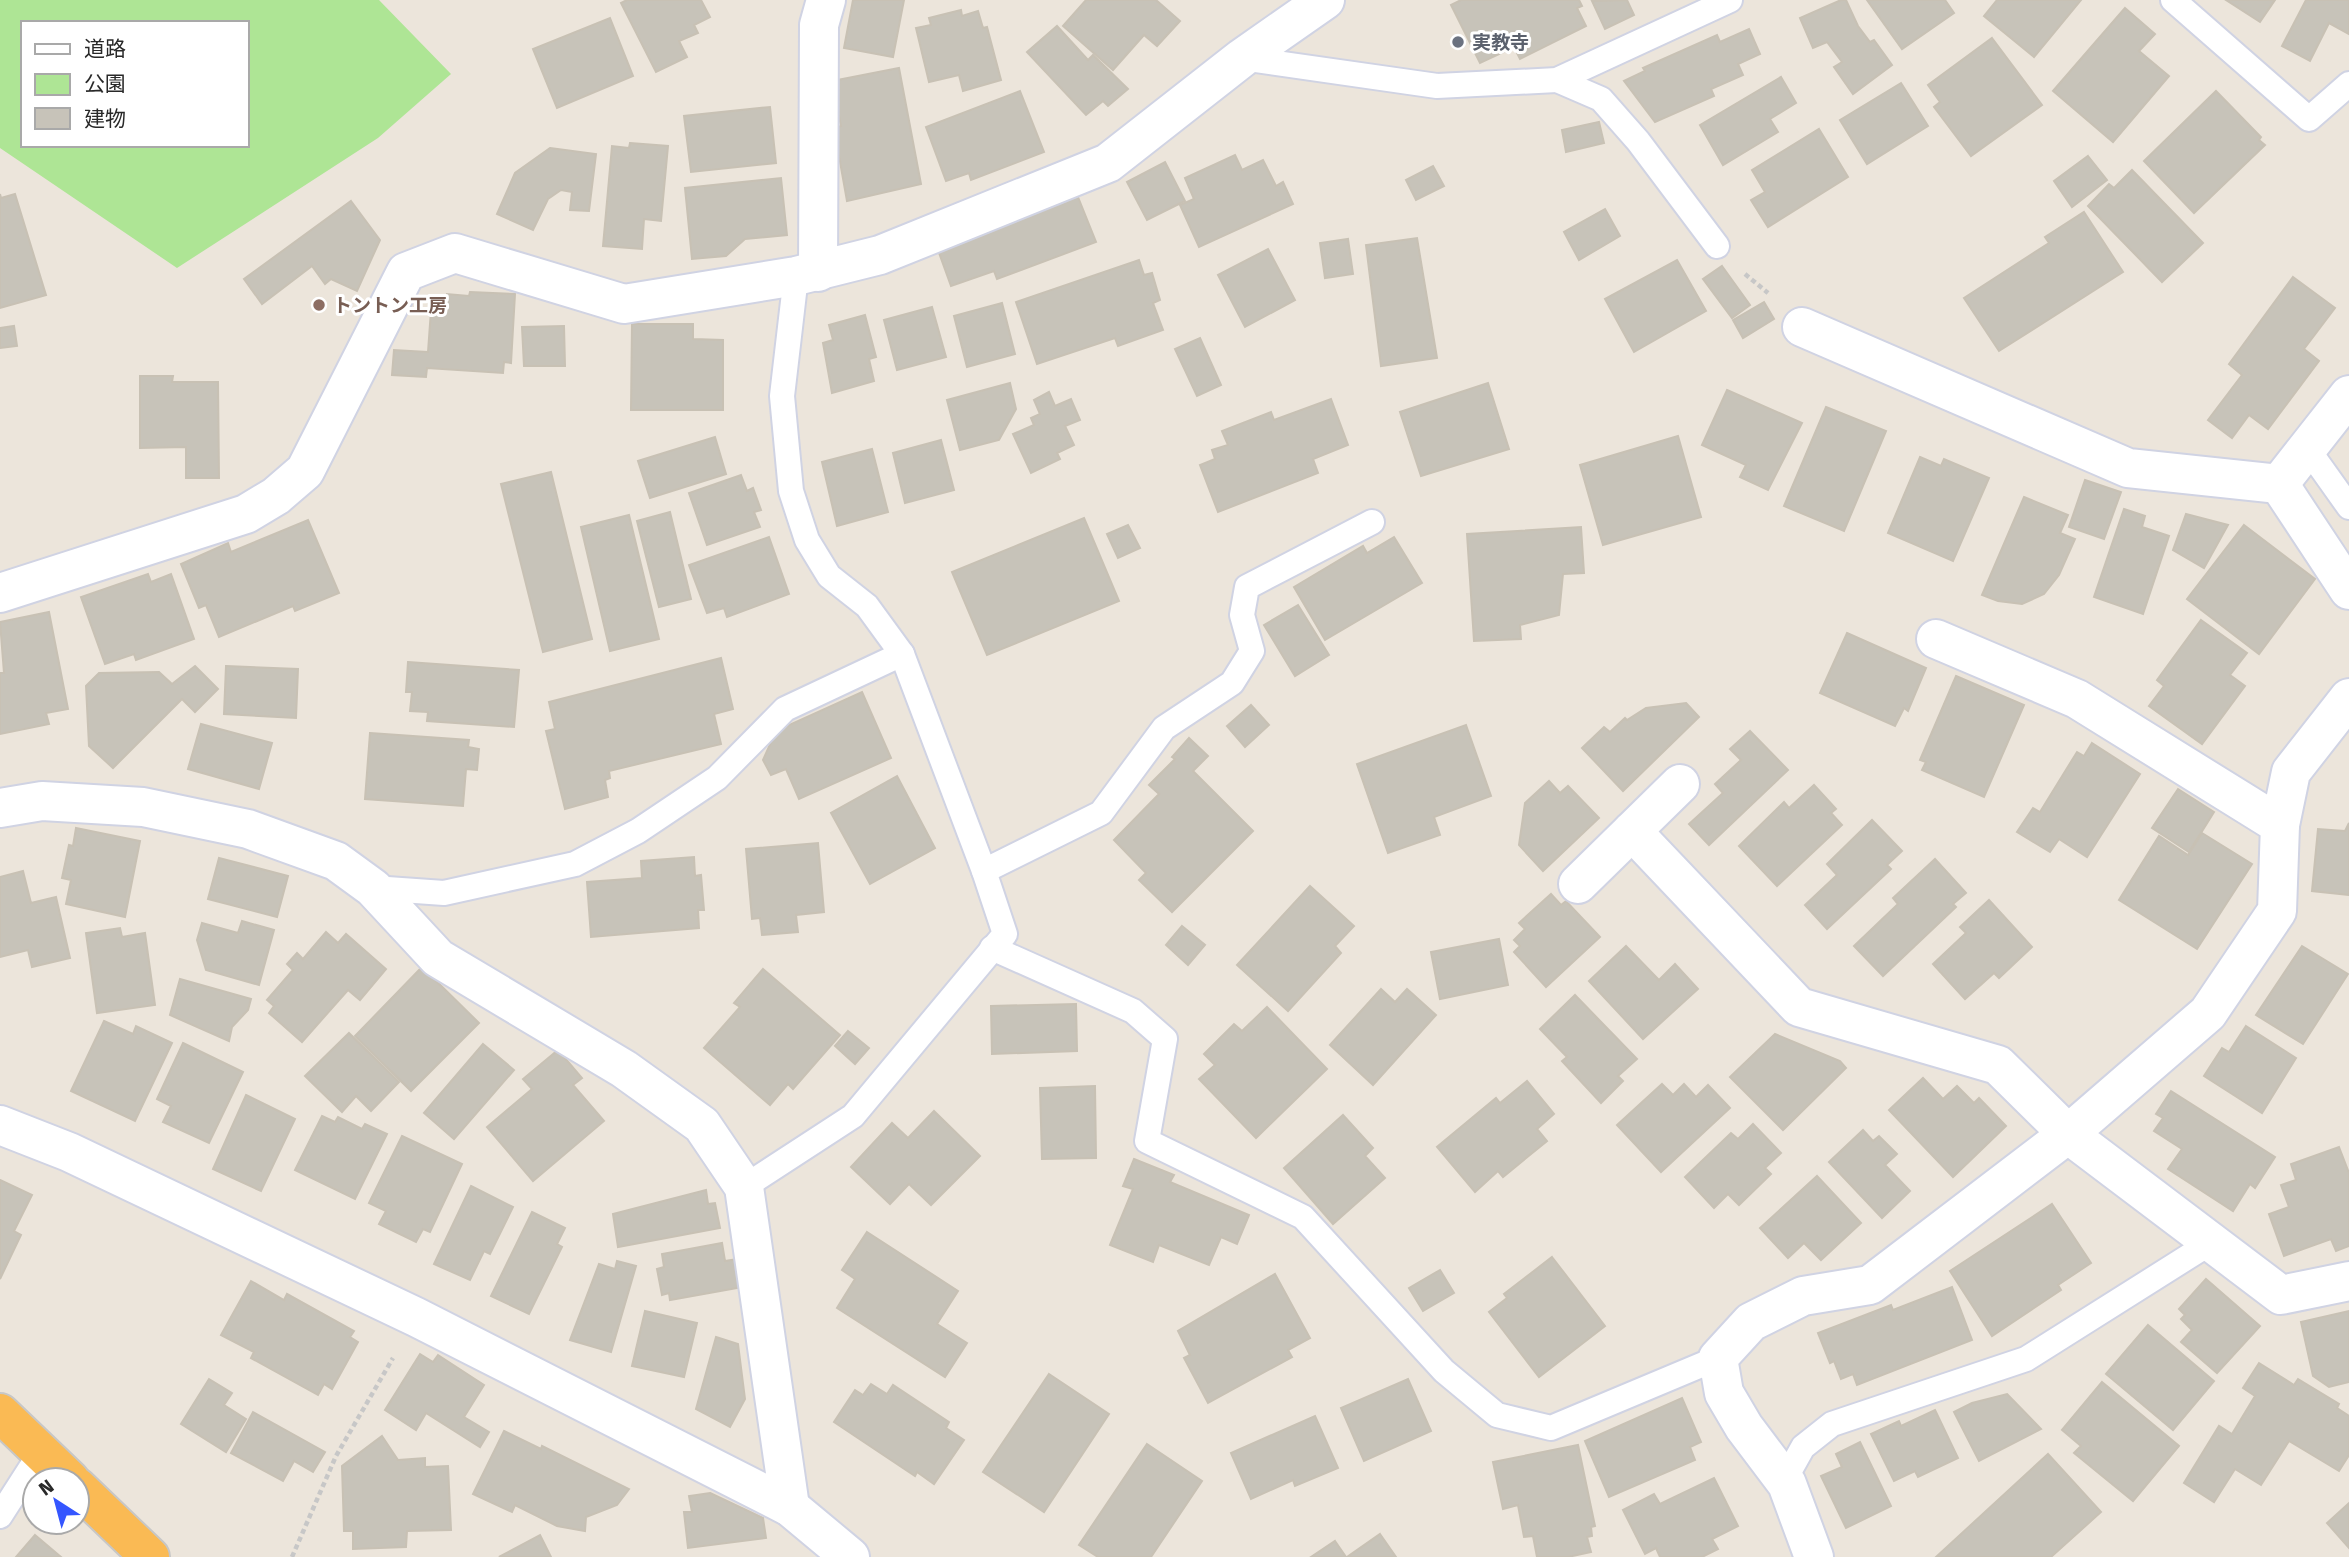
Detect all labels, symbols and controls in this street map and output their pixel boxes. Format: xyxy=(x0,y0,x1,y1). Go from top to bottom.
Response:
legend xyxy=(21,21,248,147)
place label: 実教寺 xyxy=(1472,31,1529,54)
marker: 実教寺 xyxy=(1450,34,1466,50)
text: 道路 xyxy=(84,36,126,62)
text: 公園 xyxy=(84,71,126,97)
text: 建物 xyxy=(84,106,126,132)
place label: トントン工房 xyxy=(333,294,447,317)
marker: トントン工房 xyxy=(311,297,327,313)
north arrow xyxy=(21,1466,91,1536)
text: N xyxy=(34,1475,58,1501)

